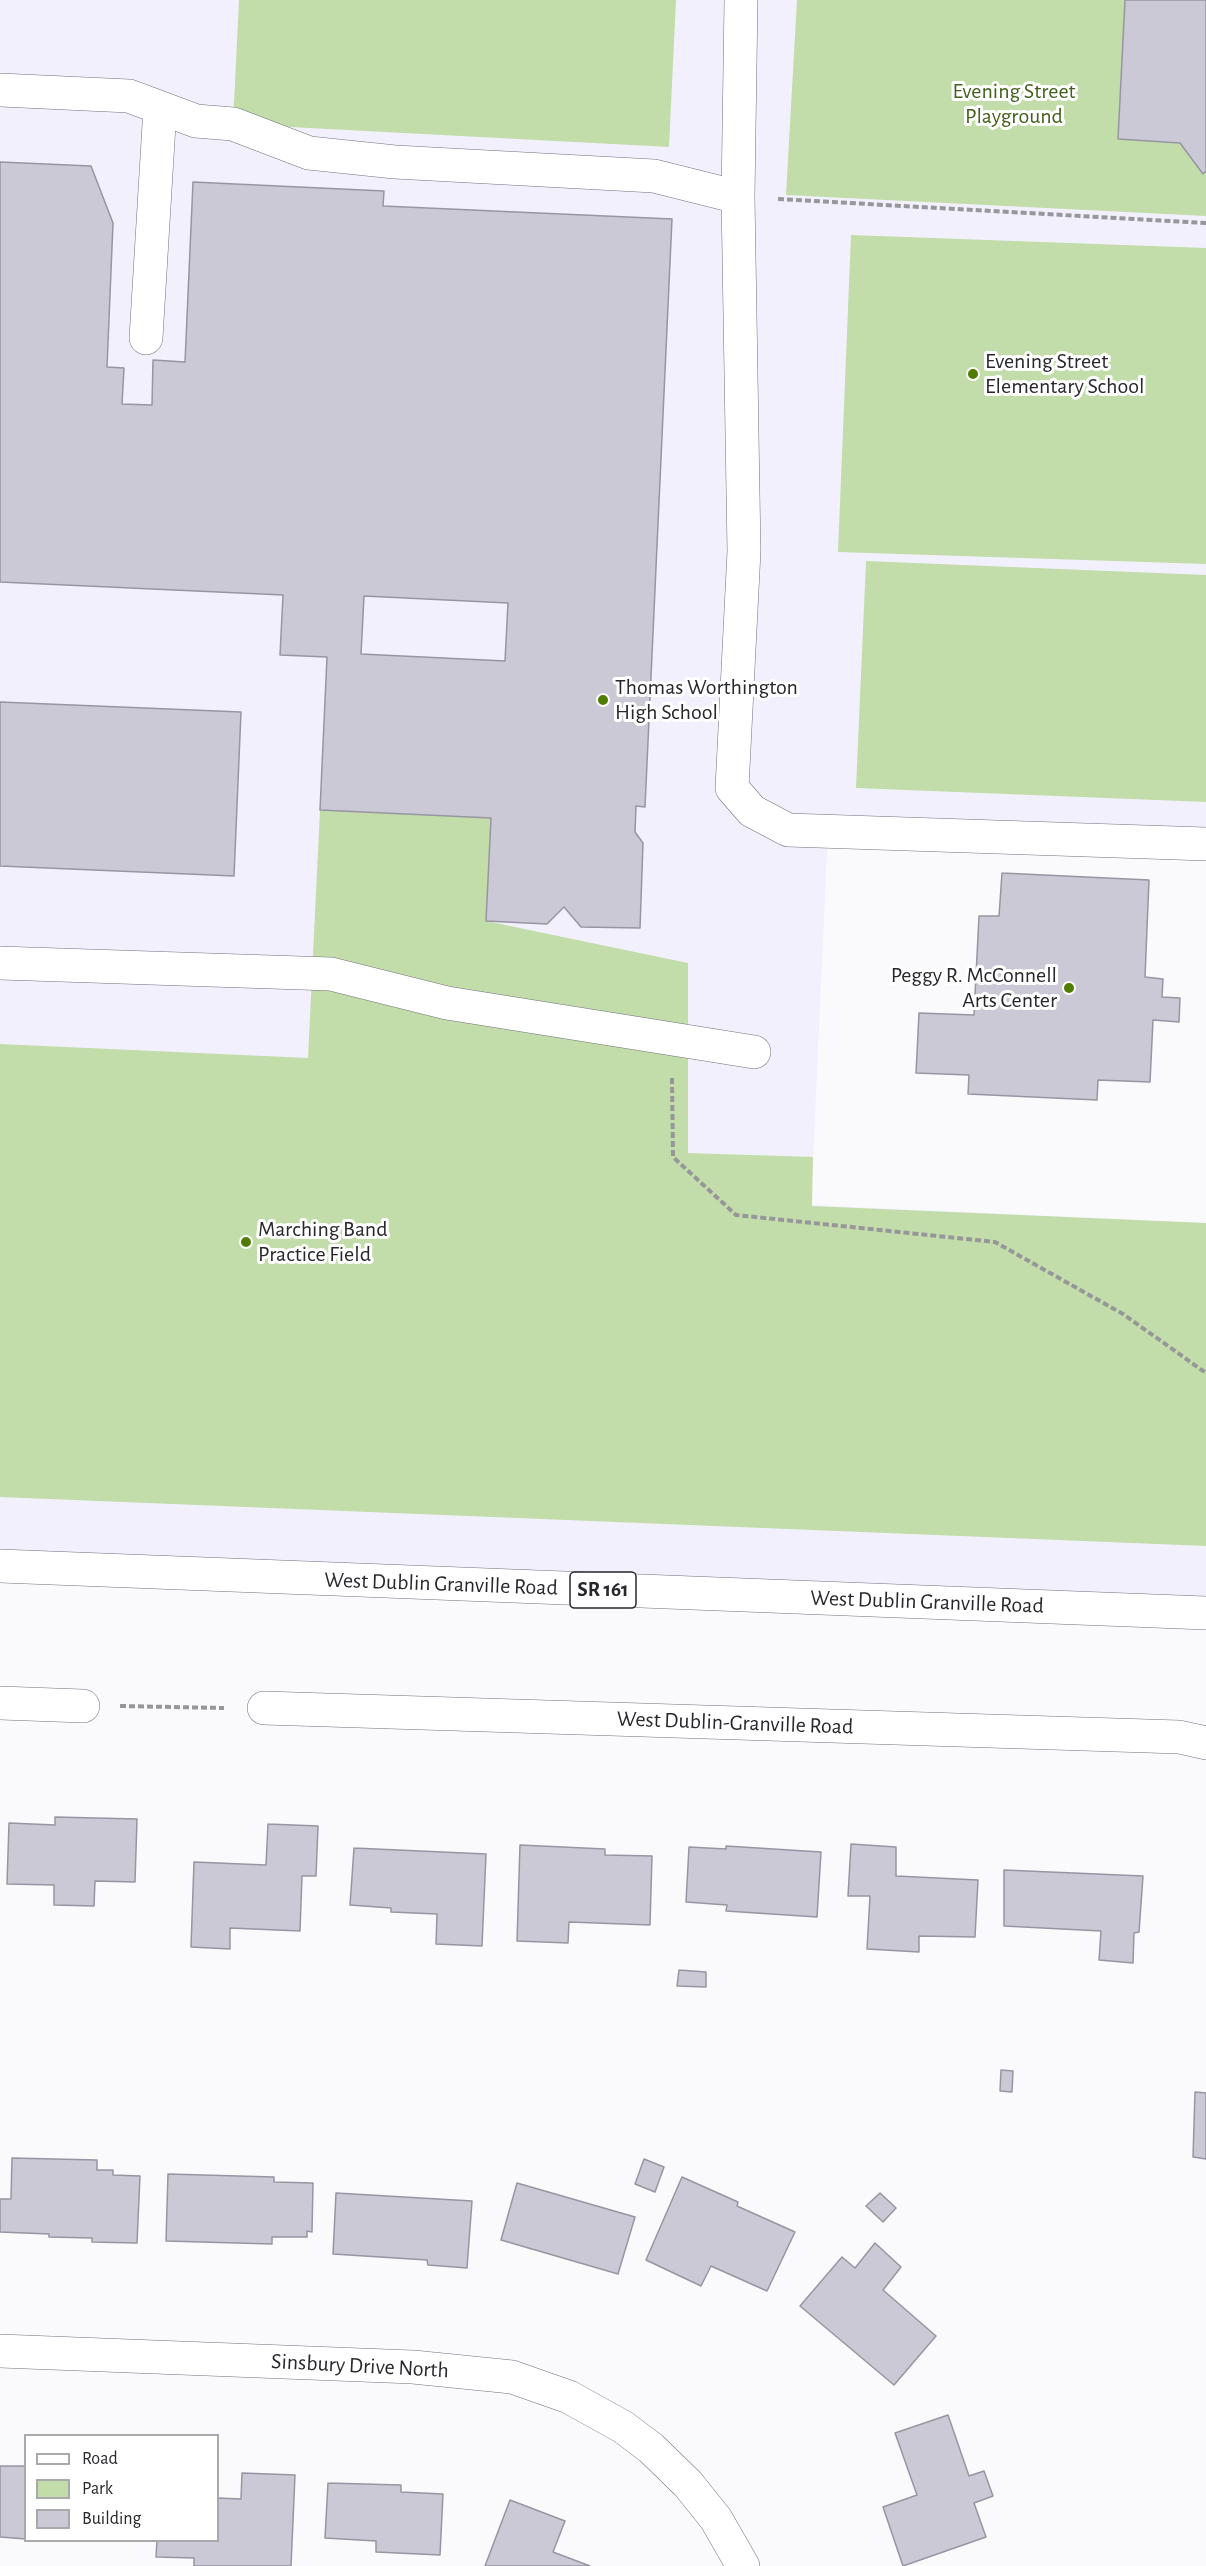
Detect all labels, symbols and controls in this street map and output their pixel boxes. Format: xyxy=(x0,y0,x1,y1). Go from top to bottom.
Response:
park label: Evening Street Playground xyxy=(952,78,1076,130)
place label: Evening Street Elementary School xyxy=(985,348,1144,400)
marker: Evening Street Elementary School xyxy=(966,367,980,381)
place label: Thomas Worthington High School xyxy=(615,674,798,726)
marker: Thomas Worthington High School xyxy=(596,693,610,707)
place label: Peggy R. McConnell Arts Center xyxy=(891,962,1057,1014)
marker: Peggy R. McConnell Arts Center xyxy=(1062,981,1076,995)
place label: Marching Band Practice Field xyxy=(258,1216,388,1268)
marker: Marching Band Practice Field xyxy=(239,1235,253,1249)
street label: West Dublin Granville Road xyxy=(324,1567,558,1601)
road number: SR 161 xyxy=(570,1572,636,1608)
street label: West Dublin Granville Road xyxy=(810,1585,1044,1619)
street label: West Dublin-Granville Road xyxy=(616,1706,854,1740)
street label: Sinsbury Drive North xyxy=(270,2348,450,2384)
legend xyxy=(24,2434,219,2542)
text: Road xyxy=(82,2450,118,2468)
text: Park xyxy=(82,2480,113,2498)
text: Building xyxy=(82,2510,141,2528)

